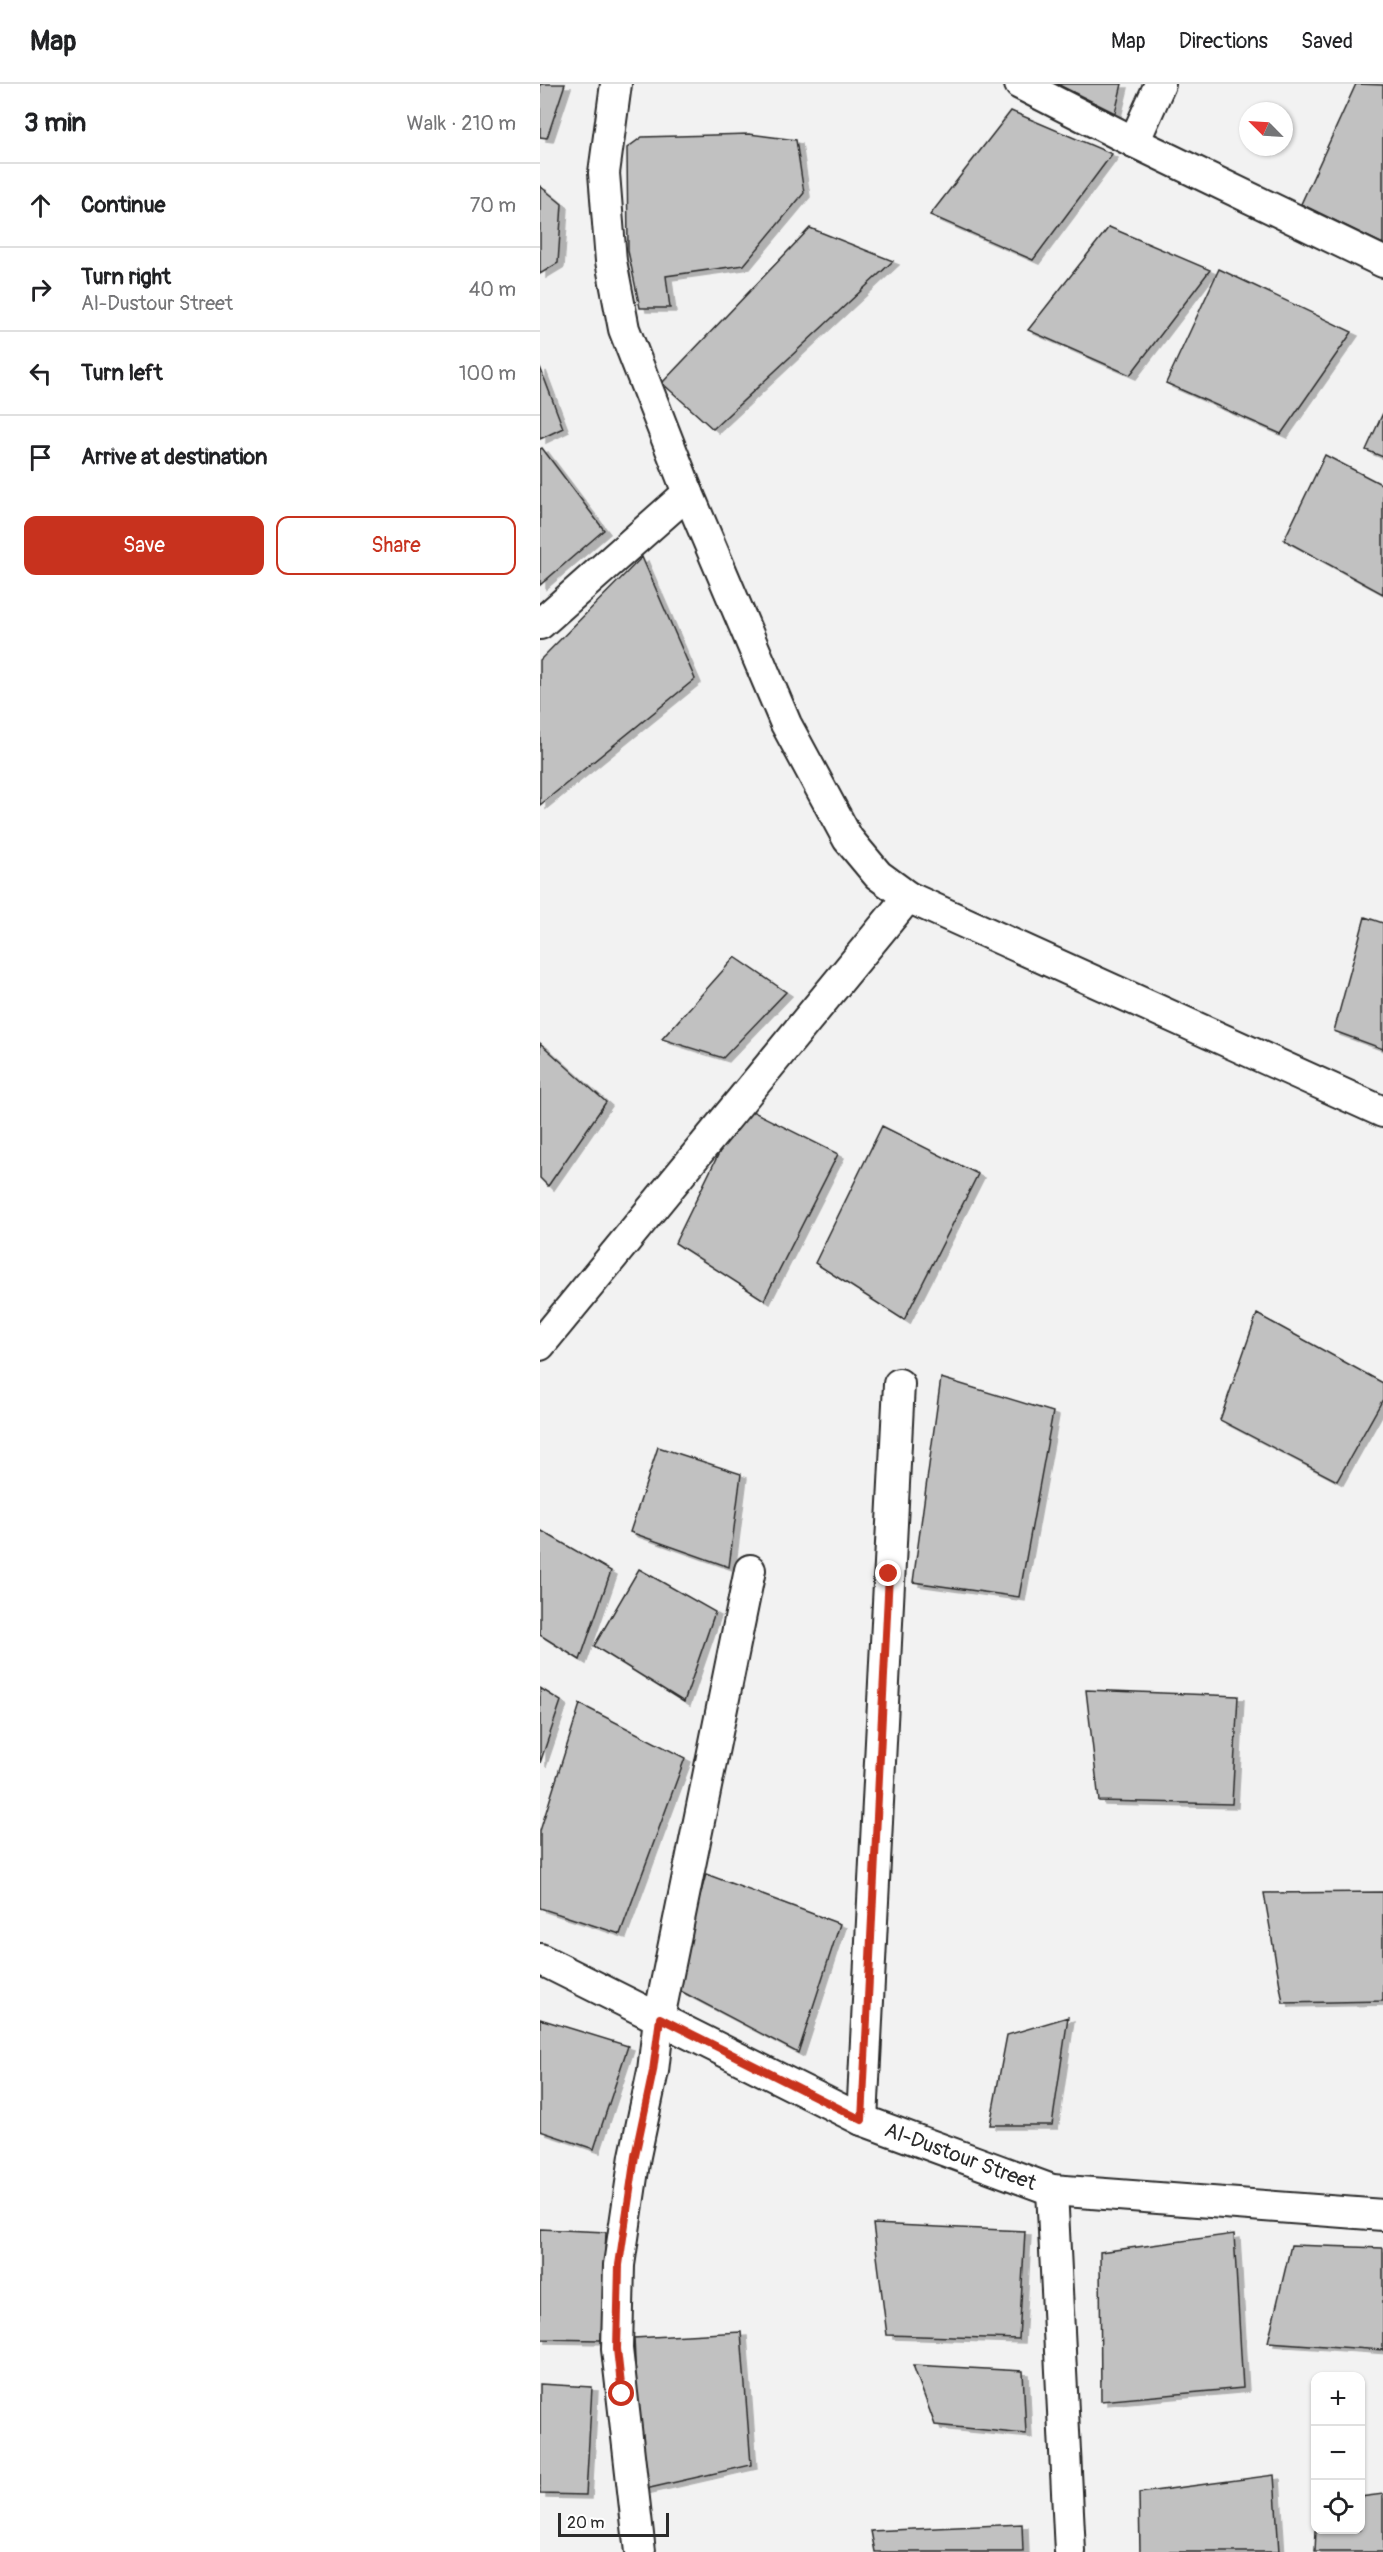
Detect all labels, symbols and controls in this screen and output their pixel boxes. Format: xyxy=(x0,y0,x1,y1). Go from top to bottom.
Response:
text: Map xyxy=(30,24,76,59)
text: Map xyxy=(1111,28,1146,55)
text: Directions xyxy=(1179,28,1268,55)
text: Saved xyxy=(1301,28,1353,55)
north arrow xyxy=(1239,102,1293,156)
text: 3 min xyxy=(24,107,86,139)
text: Walk · 210 m xyxy=(407,111,516,136)
icon: ahead xyxy=(24,189,57,222)
text: Continue xyxy=(81,191,165,219)
text: 70 m xyxy=(470,193,516,218)
text: Turn right xyxy=(81,263,171,291)
icon: right xyxy=(24,273,57,306)
text: 40 m xyxy=(469,277,516,302)
text: Al-Dustour Street xyxy=(81,291,233,316)
icon: left xyxy=(24,357,57,390)
text: Turn left xyxy=(81,359,163,387)
text: 100 m xyxy=(459,361,516,386)
icon: arrive xyxy=(24,441,57,474)
text: Arrive at destination xyxy=(81,443,267,471)
button: Save xyxy=(24,516,264,575)
button: Share xyxy=(276,516,516,575)
route end xyxy=(875,1560,901,1586)
street label: Al-Dustour Street xyxy=(881,2116,1040,2197)
map controls xyxy=(1311,2372,1365,2534)
button: + xyxy=(1311,2372,1365,2426)
route start xyxy=(608,2380,634,2406)
button: − xyxy=(1311,2426,1365,2480)
button: locate xyxy=(1311,2480,1365,2534)
scale bar xyxy=(558,2510,669,2538)
text: 20 m xyxy=(567,2513,605,2533)

